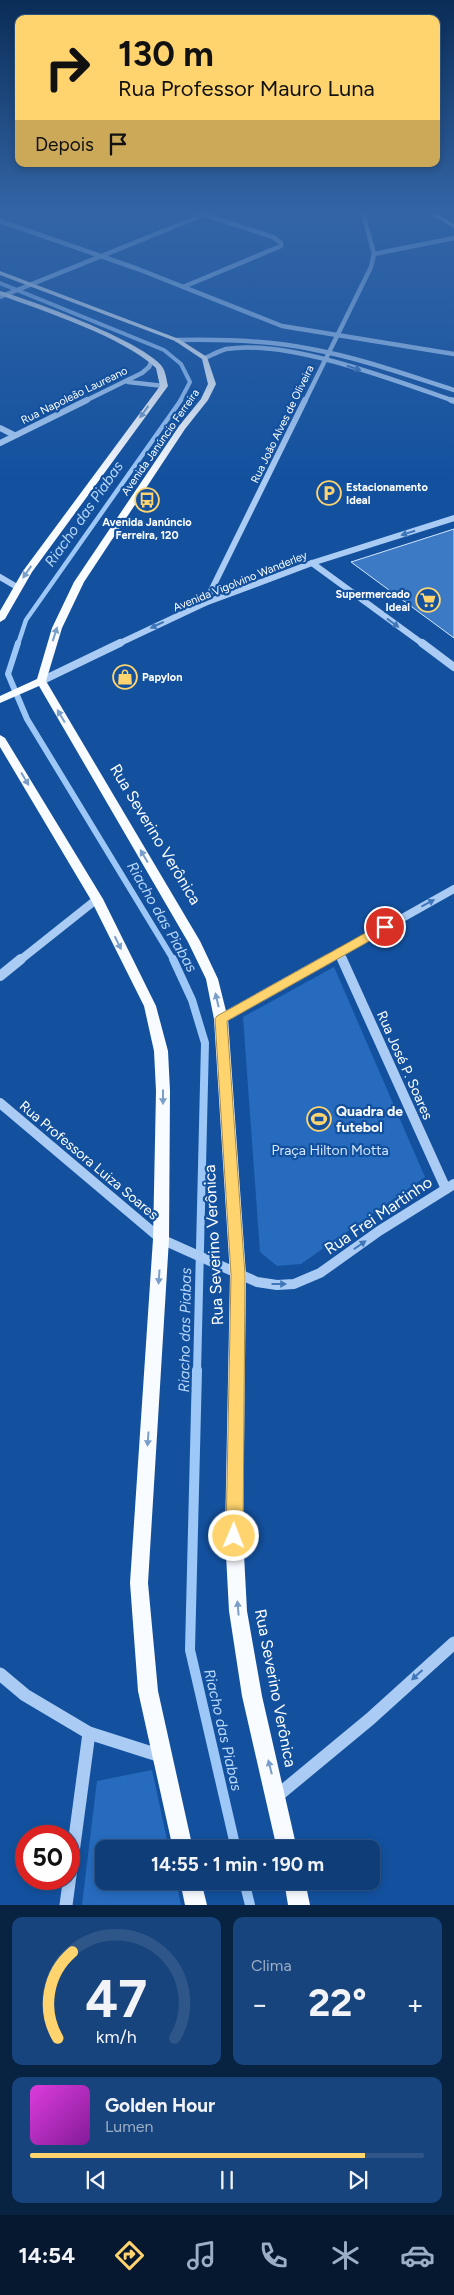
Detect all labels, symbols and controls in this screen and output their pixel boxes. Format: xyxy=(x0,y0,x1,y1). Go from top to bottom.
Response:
text: 130 m xyxy=(118,33,214,75)
icon: right xyxy=(35,35,100,100)
text: Rua Professor Mauro Luna xyxy=(118,75,375,102)
icon: arrive xyxy=(104,130,132,158)
text: Depois xyxy=(35,133,94,156)
street label: Rua João Alves de Oliveira xyxy=(248,363,317,485)
street label: Rua Napoleão Laureano xyxy=(19,364,130,427)
one-way arrow xyxy=(346,365,361,372)
street label: Avenida Janúncio Ferreira xyxy=(119,387,202,498)
one-way arrow xyxy=(139,406,149,419)
water label: Riacho das Piabas xyxy=(41,458,127,570)
parking icon: Estacionamento Ideal xyxy=(316,480,342,506)
place label: Estacionamento Ideal xyxy=(346,481,428,507)
bus stop icon: Avenida Janúncio Ferreira, 120 xyxy=(134,487,160,513)
place label: Avenida Janúncio Ferreira, 120 xyxy=(102,516,192,542)
one-way arrow xyxy=(400,530,415,537)
street label: Avenida Vigolvino Wanderley xyxy=(171,548,309,614)
one-way arrow xyxy=(22,565,32,579)
supermarket icon: Supermercado Ideal xyxy=(415,587,441,613)
place label: Supermercado Ideal xyxy=(336,588,411,614)
one-way arrow xyxy=(387,618,400,628)
one-way arrow xyxy=(150,622,164,630)
one-way arrow xyxy=(51,626,59,641)
shop icon: Papylon xyxy=(112,664,138,690)
place label: Papylon xyxy=(142,671,182,684)
one-way arrow xyxy=(56,710,65,723)
street label: Rua Severino Verônica xyxy=(106,760,205,908)
one-way arrow xyxy=(21,773,30,786)
one-way arrow xyxy=(139,849,148,862)
water label: Riacho das Piabas xyxy=(123,859,201,975)
one-way arrow xyxy=(421,899,435,907)
pin xyxy=(364,906,406,948)
icon: arrive xyxy=(371,913,399,941)
one-way arrow xyxy=(115,936,123,950)
one-way arrow xyxy=(213,992,221,1007)
street label: Rua José P. Soares xyxy=(373,1008,436,1122)
one-way arrow xyxy=(159,1089,167,1105)
street label: Rua Professora Luiza Soares xyxy=(16,1097,162,1223)
place label: Quadra de futebol xyxy=(336,1103,403,1136)
sports icon: Quadra de futebol xyxy=(306,1106,332,1132)
park label: Praça Hilton Motta xyxy=(271,1142,389,1159)
street label: Rua Severino Verônica xyxy=(200,1164,227,1326)
street label: Rua Frei Martinho xyxy=(321,1172,436,1258)
one-way arrow xyxy=(353,1240,367,1250)
water label: Riacho das Piabas xyxy=(175,1268,195,1392)
one-way arrow xyxy=(154,1269,162,1285)
one-way arrow xyxy=(272,1280,288,1288)
one-way arrow xyxy=(144,1431,152,1447)
position arrow xyxy=(207,1509,259,1561)
one-way arrow xyxy=(234,1599,242,1615)
street label: Rua Severino Verônica xyxy=(251,1607,300,1769)
water label: Riacho das Piabas xyxy=(200,1667,246,1793)
one-way arrow xyxy=(412,1669,424,1681)
one-way arrow xyxy=(266,1759,274,1774)
speed limit sign: 50 xyxy=(15,1825,80,1890)
text: 14:55 · 1 min · 190 m xyxy=(151,1853,324,1876)
text: Clima xyxy=(251,1956,292,1975)
text: 47 xyxy=(86,1968,147,2030)
text: 22° xyxy=(308,1980,367,2026)
text: − xyxy=(251,1987,268,2021)
text: + xyxy=(407,1987,424,2021)
text: km/h xyxy=(96,2026,137,2047)
text: Golden Hour xyxy=(105,2094,215,2117)
text: Lumen xyxy=(105,2117,154,2136)
icon: previous xyxy=(82,2166,110,2194)
icon: pause xyxy=(213,2166,241,2194)
icon: next xyxy=(344,2166,372,2194)
icon: directions xyxy=(112,2238,147,2273)
icon: music xyxy=(184,2238,219,2273)
icon: phone xyxy=(256,2238,291,2273)
icon: climate xyxy=(328,2238,363,2273)
icon: car xyxy=(400,2238,435,2273)
text: 14:54 xyxy=(19,2242,75,2269)

